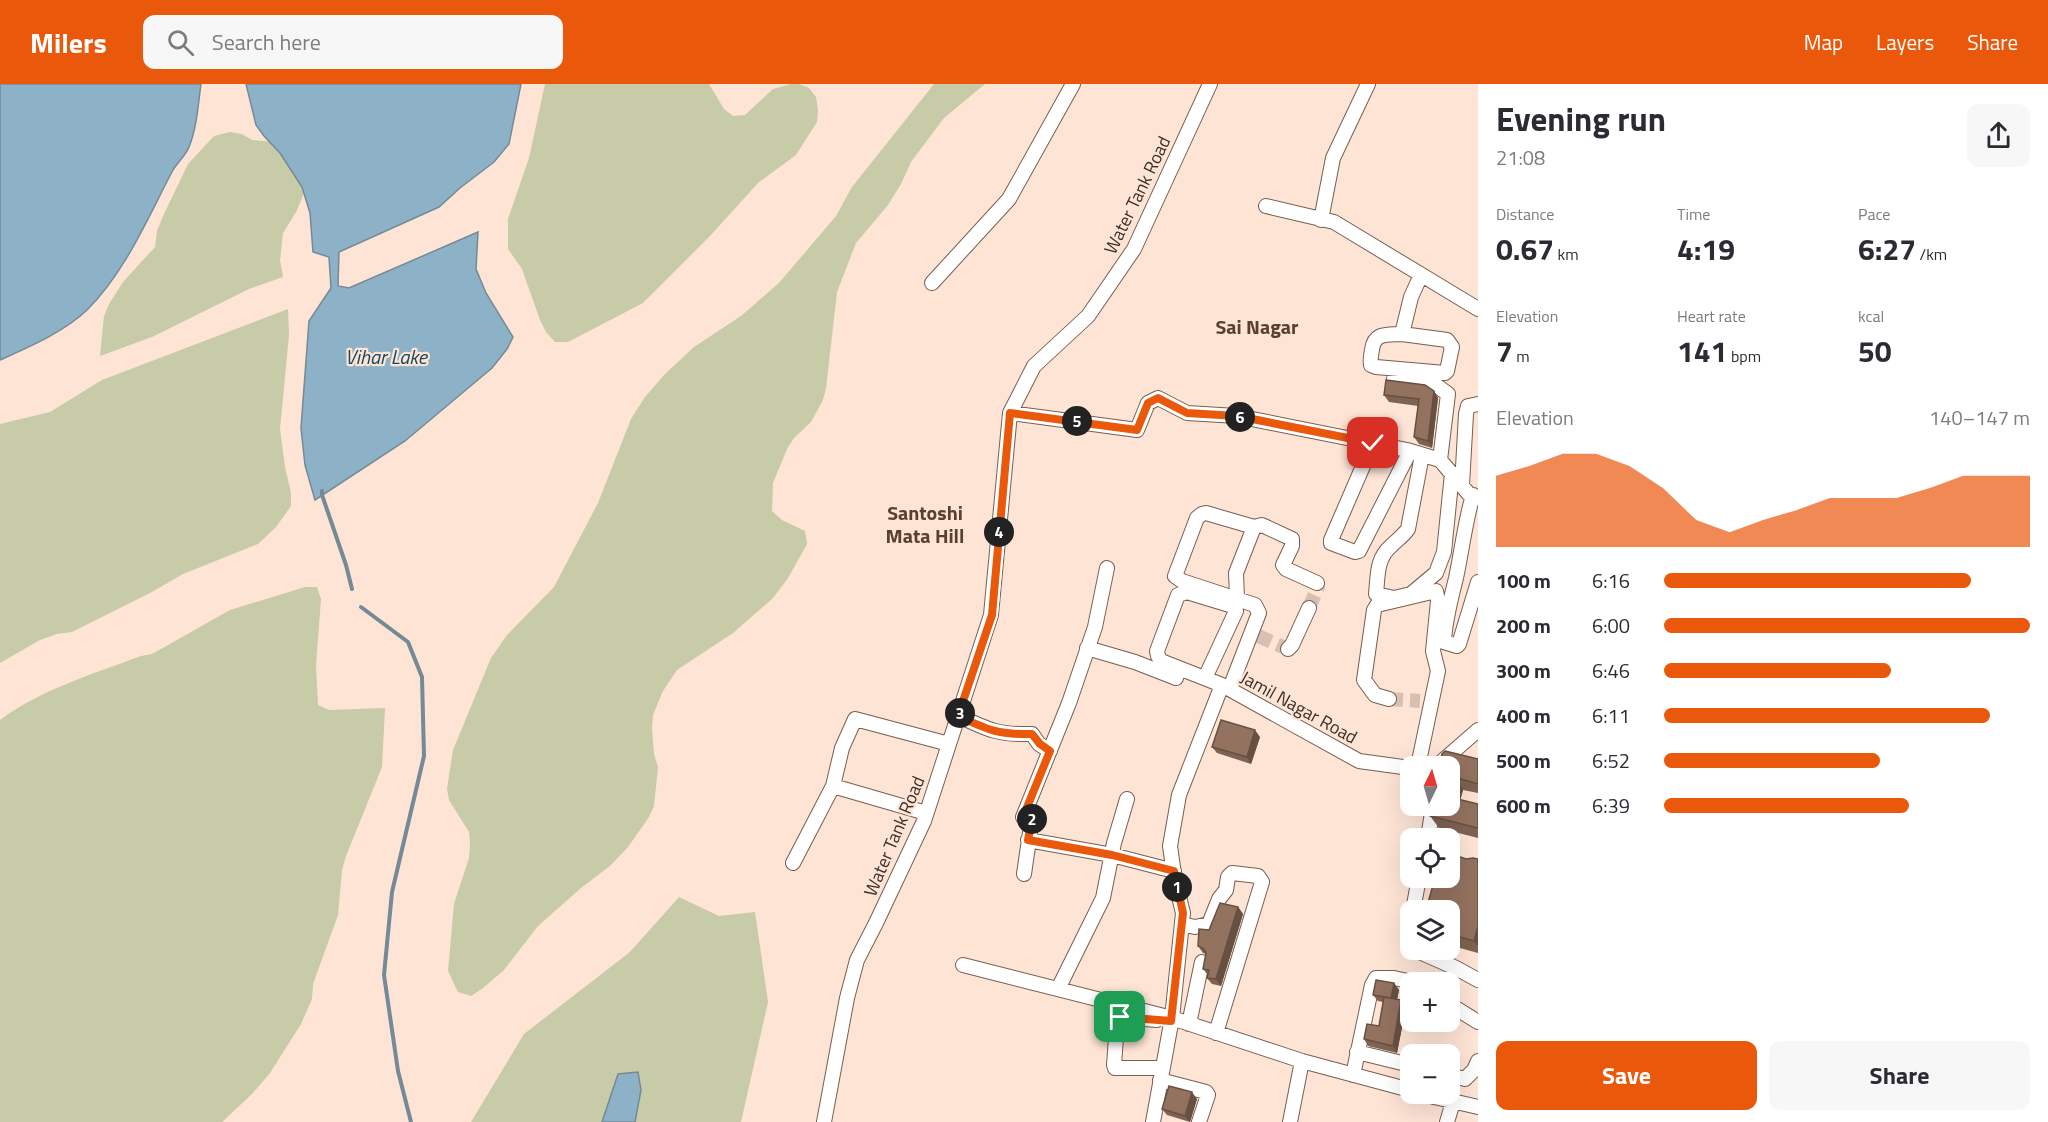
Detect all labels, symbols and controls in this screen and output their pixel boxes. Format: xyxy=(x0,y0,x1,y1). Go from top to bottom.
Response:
search box xyxy=(143,15,563,69)
text: Milers xyxy=(30,21,107,64)
text: Search here xyxy=(212,25,321,59)
icon: search xyxy=(164,26,197,59)
text: Map xyxy=(1804,26,1843,58)
text: Layers xyxy=(1876,26,1934,58)
text: Share xyxy=(1967,26,2018,58)
text: Evening run xyxy=(1496,94,1666,144)
button: share xyxy=(1967,104,2030,167)
street label: Water Tank Road xyxy=(1097,131,1177,259)
text: 21:08 xyxy=(1496,142,1545,173)
text: Distance xyxy=(1496,202,1554,226)
text: Time xyxy=(1677,202,1710,226)
text: Pace xyxy=(1858,202,1890,226)
text: 0.67 xyxy=(1496,226,1554,272)
text: 4:19 xyxy=(1677,226,1735,272)
text: 6:27 xyxy=(1858,226,1916,272)
text: km xyxy=(1554,242,1579,266)
text: /km xyxy=(1916,242,1947,266)
text: Elevation xyxy=(1496,304,1558,328)
text: Heart rate xyxy=(1677,304,1746,328)
text: kcal xyxy=(1858,304,1884,328)
district label: Sai Nagar xyxy=(1215,311,1299,342)
text: 7 xyxy=(1496,328,1513,374)
text: 141 xyxy=(1677,328,1727,374)
text: 50 xyxy=(1858,328,1892,374)
water label: Vihar Lake xyxy=(345,341,429,372)
text: m xyxy=(1513,344,1530,368)
text: bpm xyxy=(1727,344,1761,368)
pin: 6 xyxy=(1225,402,1255,432)
text: Elevation xyxy=(1496,402,1574,433)
text: 140–147 m xyxy=(1929,402,2030,433)
text: 6 xyxy=(1236,405,1244,429)
pin: 5 xyxy=(1062,406,1092,436)
text: 5 xyxy=(1073,409,1081,433)
pin xyxy=(1347,417,1398,468)
icon: check xyxy=(1356,426,1389,459)
district label: Santoshi Mata Hill xyxy=(886,497,964,551)
pin: 4 xyxy=(984,517,1014,547)
text: 4 xyxy=(995,520,1003,544)
text: 100 m xyxy=(1496,565,1551,596)
text: 6:16 xyxy=(1592,565,1630,596)
text: 200 m xyxy=(1496,610,1551,641)
text: 6:00 xyxy=(1592,610,1630,641)
text: 300 m xyxy=(1496,655,1551,686)
text: 6:46 xyxy=(1592,655,1630,686)
street label: Jamil Nagar Road xyxy=(1236,664,1362,750)
pin: 3 xyxy=(945,698,975,728)
text: 400 m xyxy=(1496,700,1551,731)
text: 6:11 xyxy=(1592,700,1630,731)
text: 3 xyxy=(956,701,964,725)
text: 500 m xyxy=(1496,745,1551,776)
text: 6:52 xyxy=(1592,745,1630,776)
north arrow xyxy=(1400,756,1460,816)
map controls xyxy=(1400,756,1460,1104)
street label: Water Tank Road xyxy=(856,772,932,900)
text: 600 m xyxy=(1496,790,1551,821)
text: 6:39 xyxy=(1592,790,1630,821)
pin: 2 xyxy=(1017,804,1047,834)
text: 2 xyxy=(1028,807,1036,831)
button: locate xyxy=(1400,828,1460,888)
pin: 1 xyxy=(1162,872,1192,902)
text: 1 xyxy=(1173,875,1181,899)
button: layers xyxy=(1400,900,1460,960)
button: + xyxy=(1400,972,1460,1032)
pin xyxy=(1094,991,1145,1042)
icon: arrive xyxy=(1103,1000,1136,1033)
button: Save xyxy=(1496,1041,1757,1110)
button: Share xyxy=(1769,1041,2030,1110)
button: − xyxy=(1400,1044,1460,1104)

